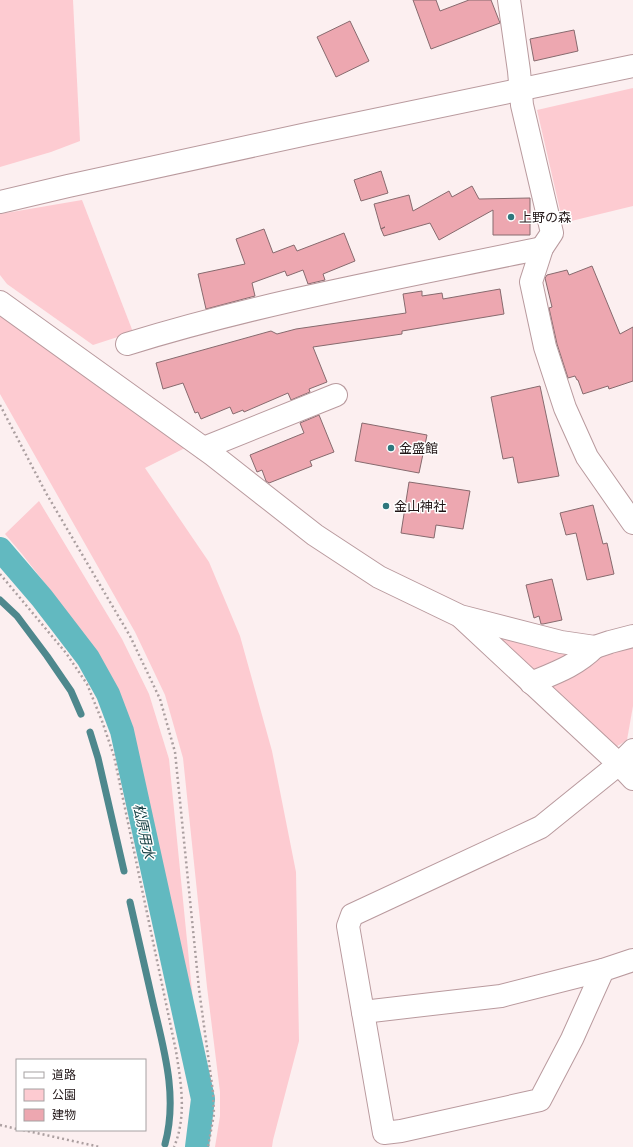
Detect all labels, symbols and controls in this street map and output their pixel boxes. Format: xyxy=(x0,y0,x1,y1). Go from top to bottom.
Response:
place label: 上野の森 xyxy=(519,210,571,225)
marker: 上野の森 xyxy=(506,212,516,222)
place label: 金盛館 xyxy=(399,441,438,456)
marker: 金盛館 xyxy=(386,443,396,453)
place label: 金山神社 xyxy=(394,499,446,514)
marker: 金山神社 xyxy=(381,501,391,511)
water label: 松原用水 xyxy=(130,802,158,862)
legend xyxy=(16,1059,146,1131)
text: 道路 xyxy=(52,1068,76,1082)
text: 公園 xyxy=(52,1088,76,1102)
text: 建物 xyxy=(52,1108,76,1122)

